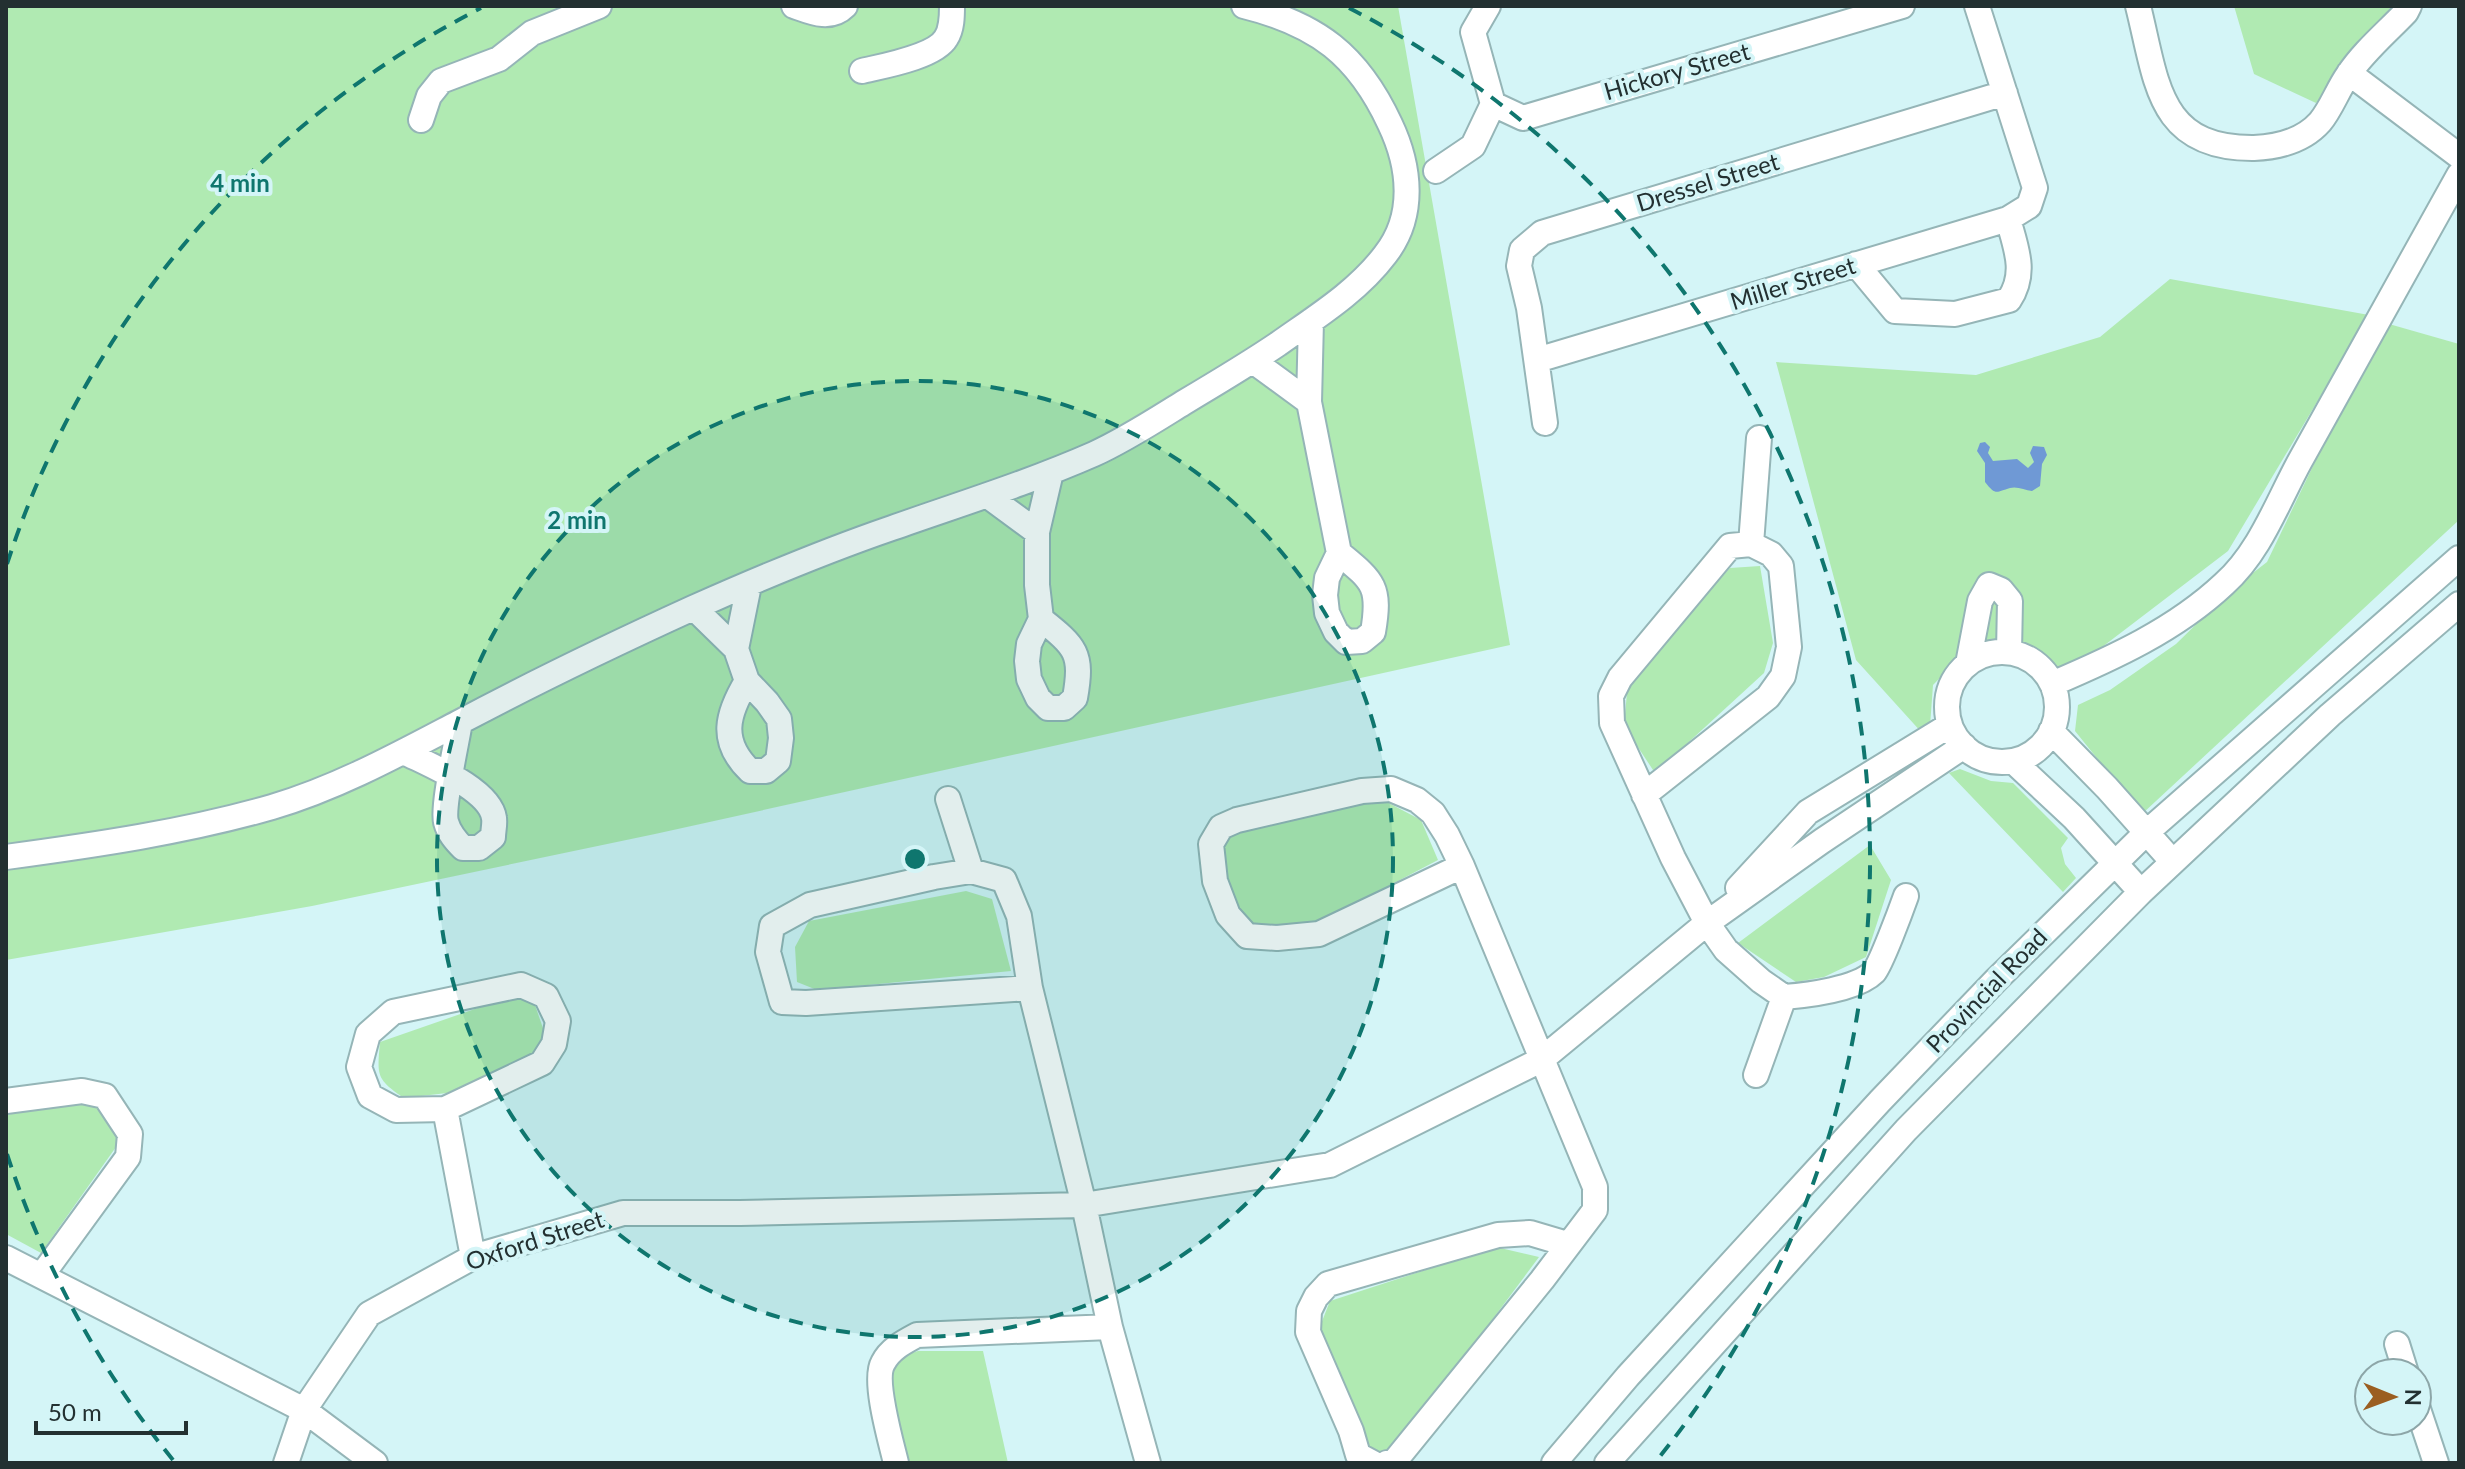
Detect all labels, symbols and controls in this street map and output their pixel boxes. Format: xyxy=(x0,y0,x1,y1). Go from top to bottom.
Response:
street label: Hickory Street xyxy=(1600,36,1753,105)
street label: Dressel Street xyxy=(1633,146,1783,217)
text: 4 min xyxy=(210,168,270,197)
street label: Miller Street xyxy=(1726,250,1859,315)
text: 2 min xyxy=(547,505,607,534)
centre of rings xyxy=(901,845,929,873)
street label: Provincial Road xyxy=(1919,922,2052,1058)
street label: Oxford Street xyxy=(462,1203,608,1276)
north arrow xyxy=(2353,1357,2433,1437)
scale bar xyxy=(36,1385,186,1435)
text: N xyxy=(2400,1389,2427,1406)
text: 50 m xyxy=(48,1397,102,1426)

